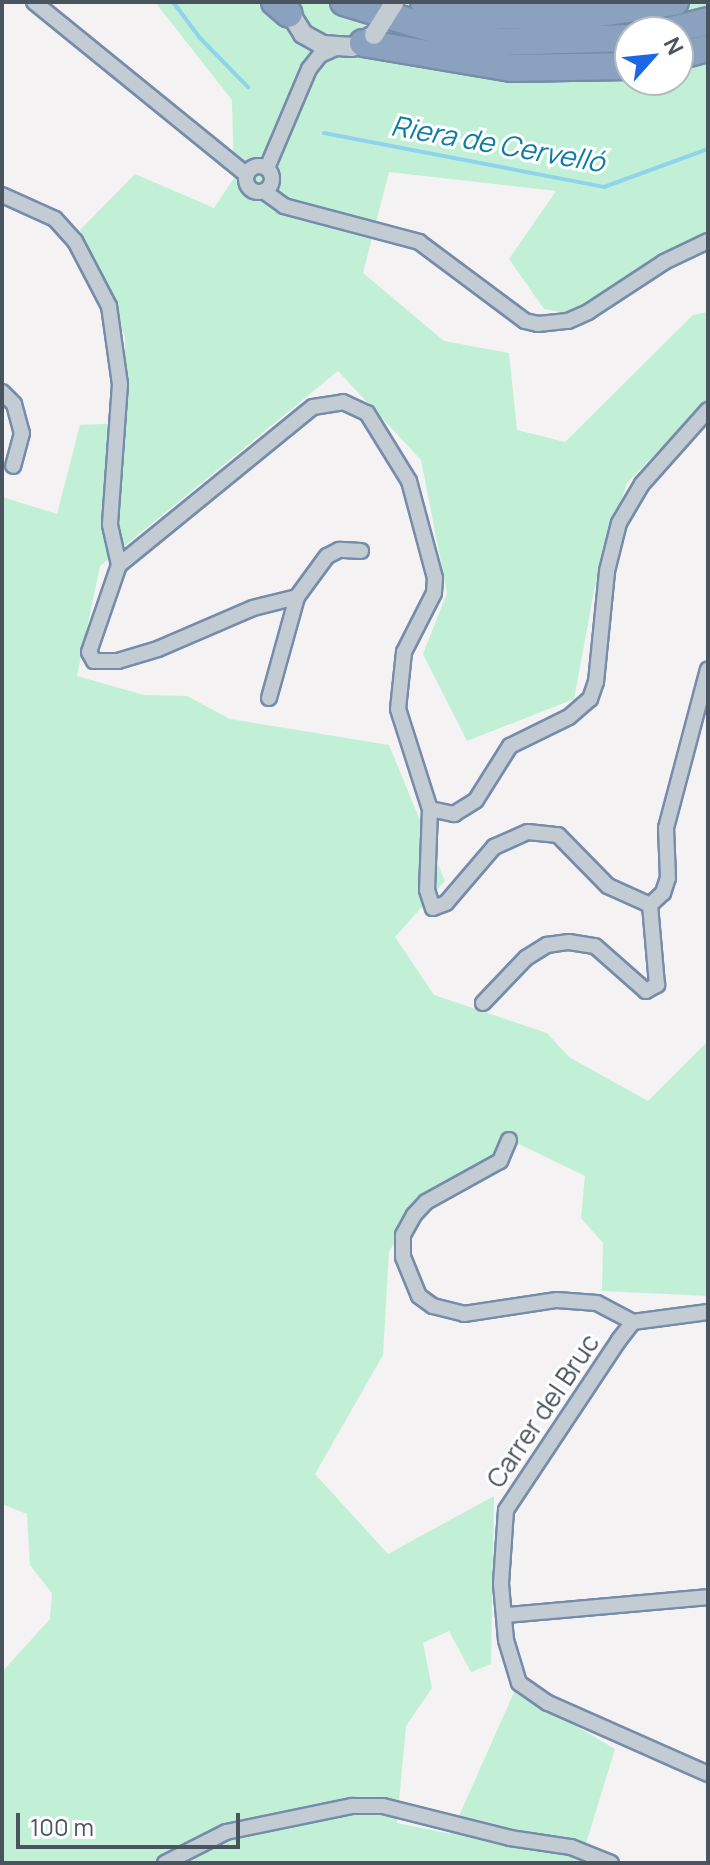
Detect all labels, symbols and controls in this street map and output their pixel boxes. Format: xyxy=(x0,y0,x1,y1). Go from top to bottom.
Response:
north arrow xyxy=(614,16,694,96)
text: N xyxy=(657,32,691,60)
water label: Riera de Cervelló xyxy=(389,108,607,178)
street label: Carrer del Bruc xyxy=(480,1328,606,1494)
scale bar xyxy=(20,1797,244,1847)
text: 100 m xyxy=(30,1810,94,1843)

